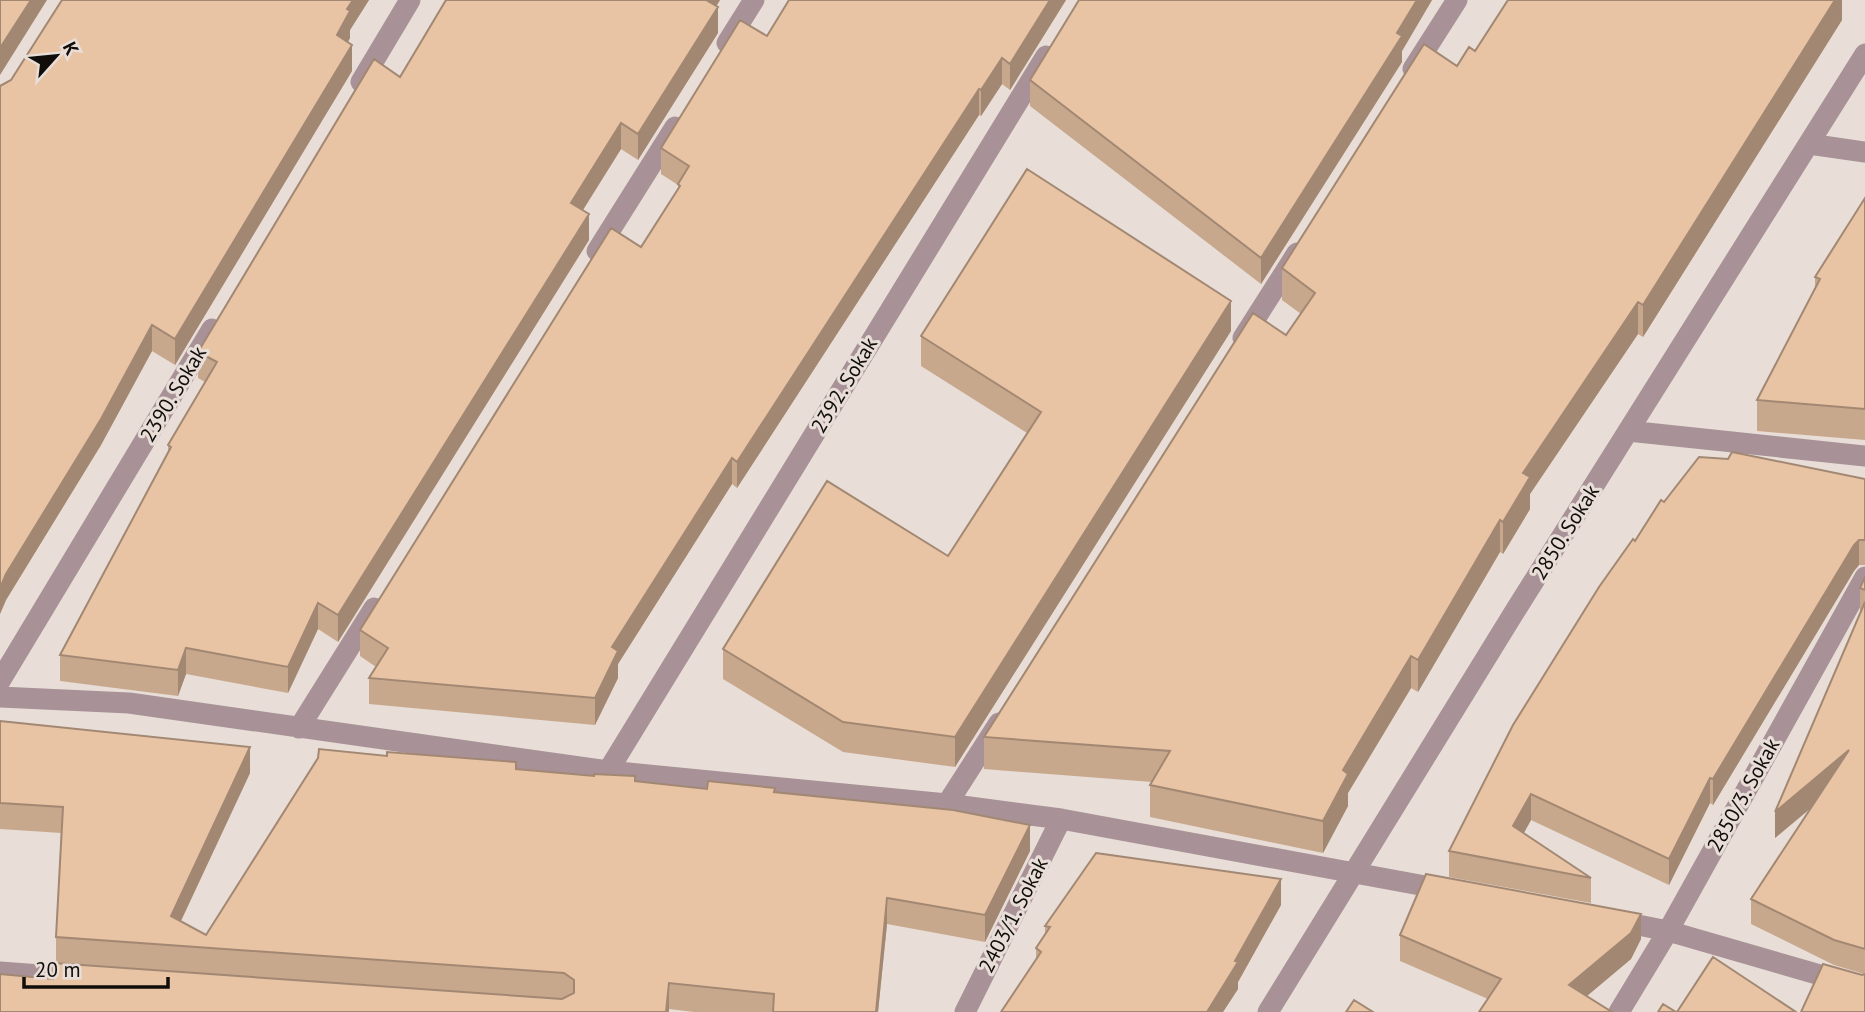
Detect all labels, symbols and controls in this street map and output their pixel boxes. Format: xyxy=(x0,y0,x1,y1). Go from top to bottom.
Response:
north arrow xyxy=(21,21,91,91)
text: K xyxy=(58,38,85,59)
street label: 2392. Sokak xyxy=(805,332,883,438)
street label: 2390. Sokak xyxy=(134,341,212,447)
street label: 2850. Sokak xyxy=(1525,479,1605,585)
street label: 2850/3. Sokak xyxy=(1701,733,1785,857)
street label: 2403/1. Sokak xyxy=(972,853,1054,977)
scale bar xyxy=(24,946,168,990)
text: 20 m xyxy=(35,956,81,983)

